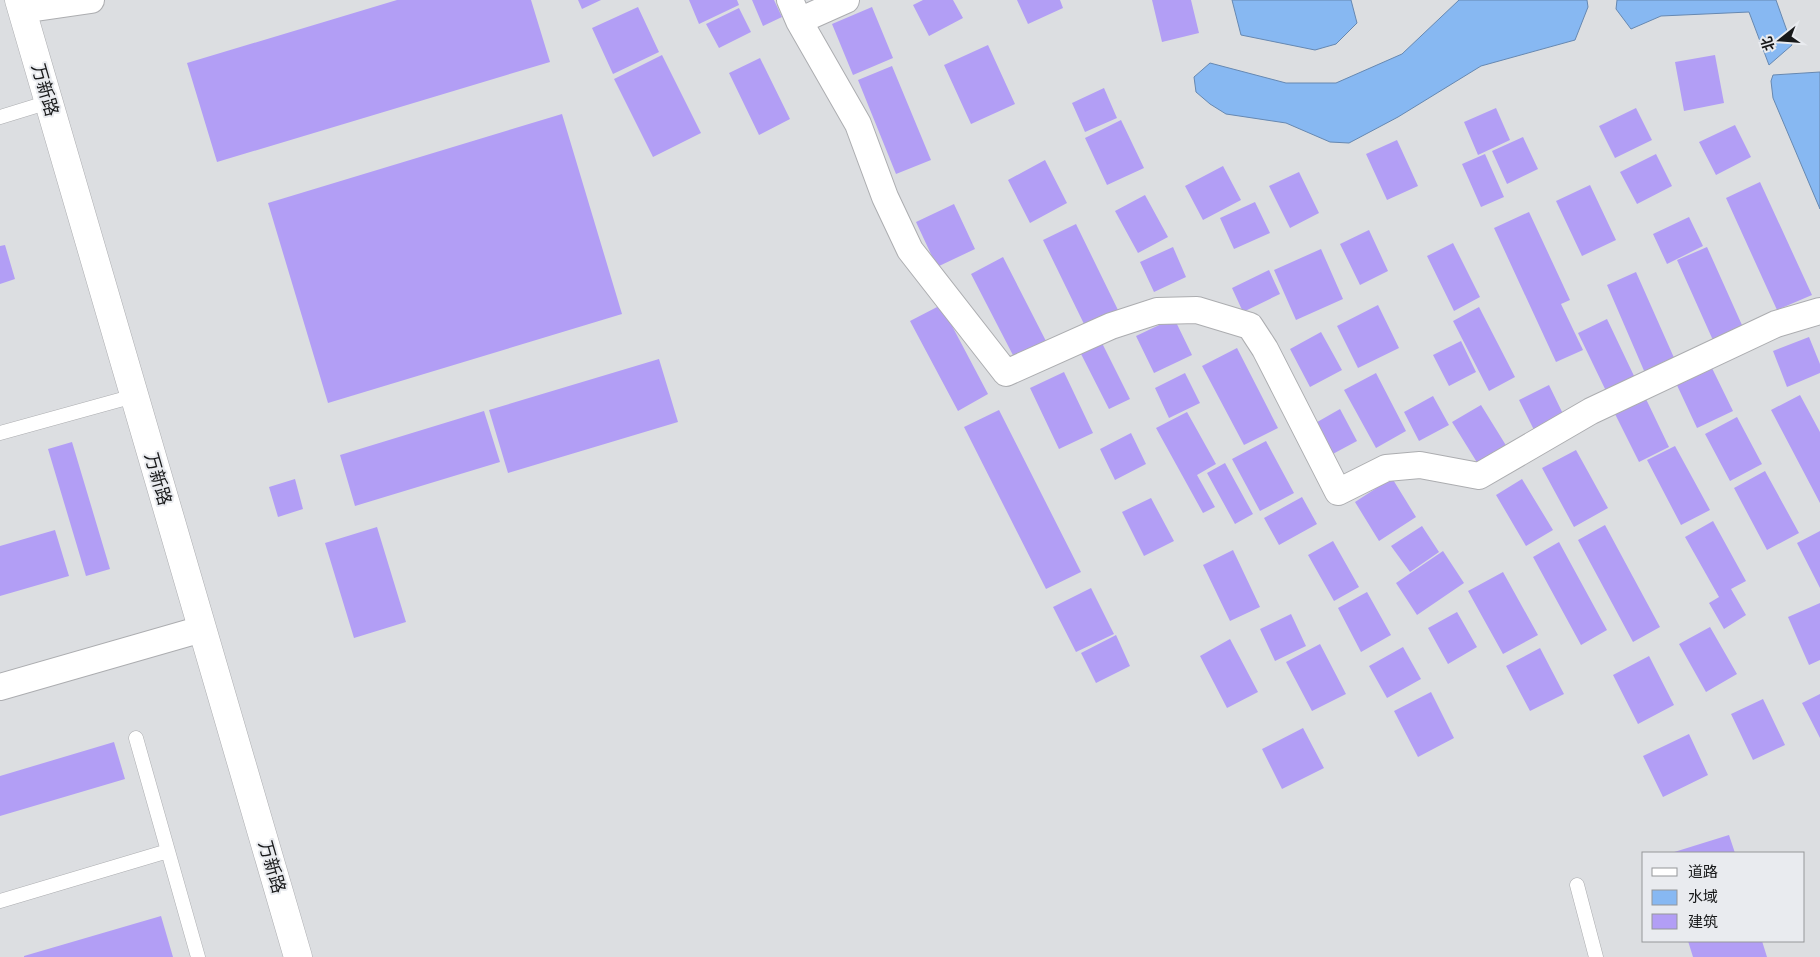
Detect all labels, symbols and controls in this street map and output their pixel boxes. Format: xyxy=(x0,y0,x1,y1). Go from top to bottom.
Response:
north arrow xyxy=(1755,15,1805,65)
text: 北 xyxy=(1758,35,1777,53)
street label: 万新路 xyxy=(28,61,63,119)
street label: 万新路 xyxy=(141,450,176,508)
street label: 万新路 xyxy=(255,838,290,896)
legend xyxy=(1642,852,1805,942)
text: 道路 xyxy=(1688,863,1718,881)
text: 水域 xyxy=(1688,888,1718,906)
text: 建筑 xyxy=(1688,913,1718,931)

